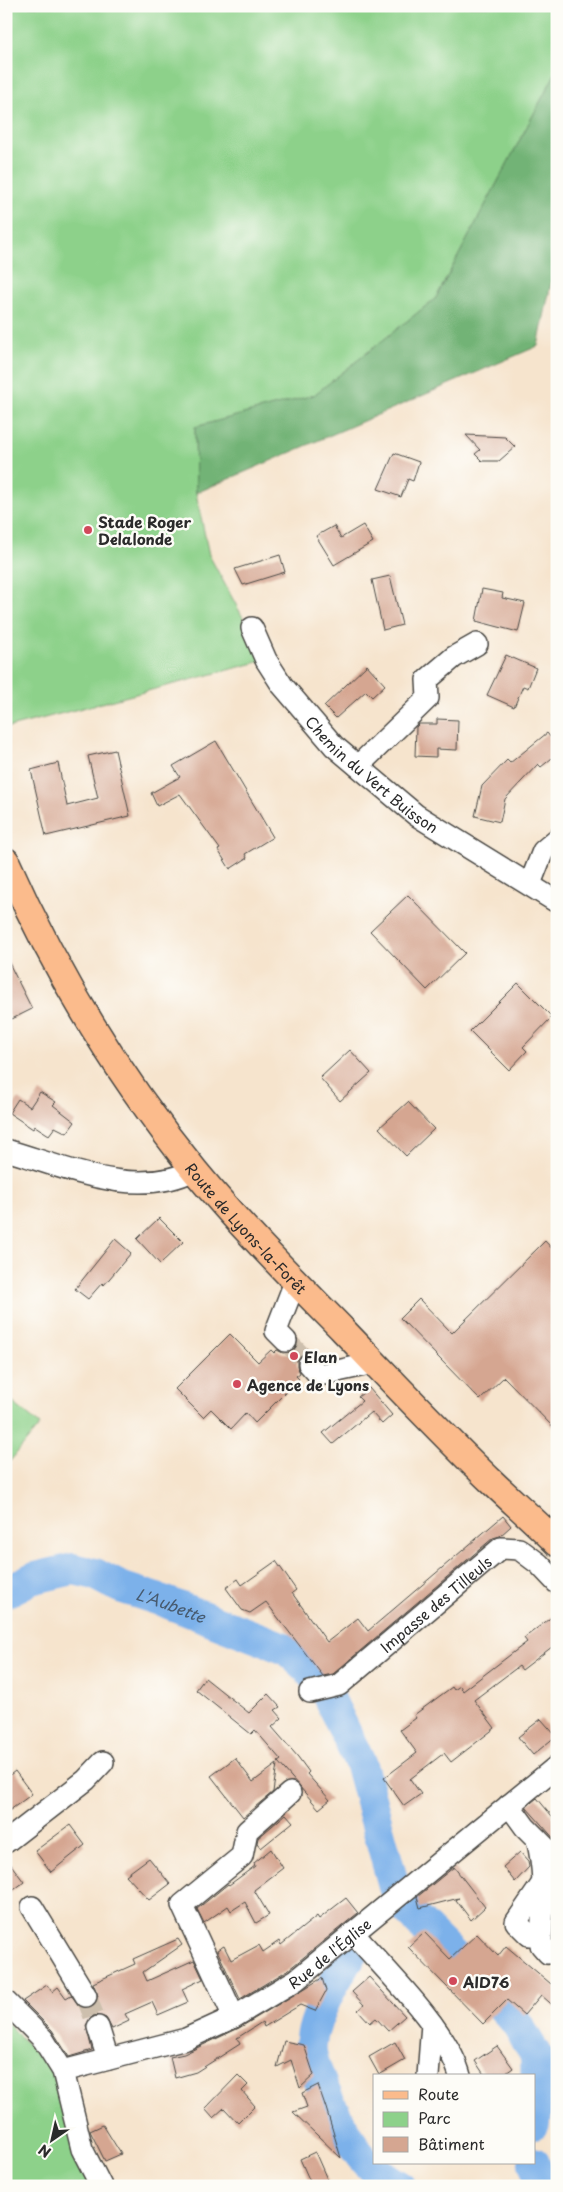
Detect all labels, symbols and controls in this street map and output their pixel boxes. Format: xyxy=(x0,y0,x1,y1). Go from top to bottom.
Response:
place label: Stade Roger Delalonde xyxy=(98,510,192,550)
marker: Stade Roger Delalonde xyxy=(82,524,94,536)
street label: Chemin du Vert Buisson xyxy=(301,710,443,838)
street label: Route de Lyons-la-Forêt xyxy=(181,1157,313,1299)
place label: Elan xyxy=(304,1345,337,1368)
marker: Elan xyxy=(288,1350,300,1362)
place label: Agence de Lyons xyxy=(247,1373,369,1396)
marker: Agence de Lyons xyxy=(231,1378,243,1390)
street label: Impasse des Tilleuls xyxy=(375,1550,496,1657)
water label: L'Aubette xyxy=(133,1581,211,1629)
street label: Rue de l'Église xyxy=(284,1912,376,1994)
place label: AID76 xyxy=(462,1970,510,1993)
marker: AID76 xyxy=(447,1975,459,1987)
legend xyxy=(373,2074,536,2164)
text: Route xyxy=(418,2082,459,2105)
text: Parc xyxy=(418,2106,451,2129)
north arrow xyxy=(28,2114,78,2164)
text: Bâtiment xyxy=(418,2132,485,2155)
text: N xyxy=(34,2139,55,2163)

